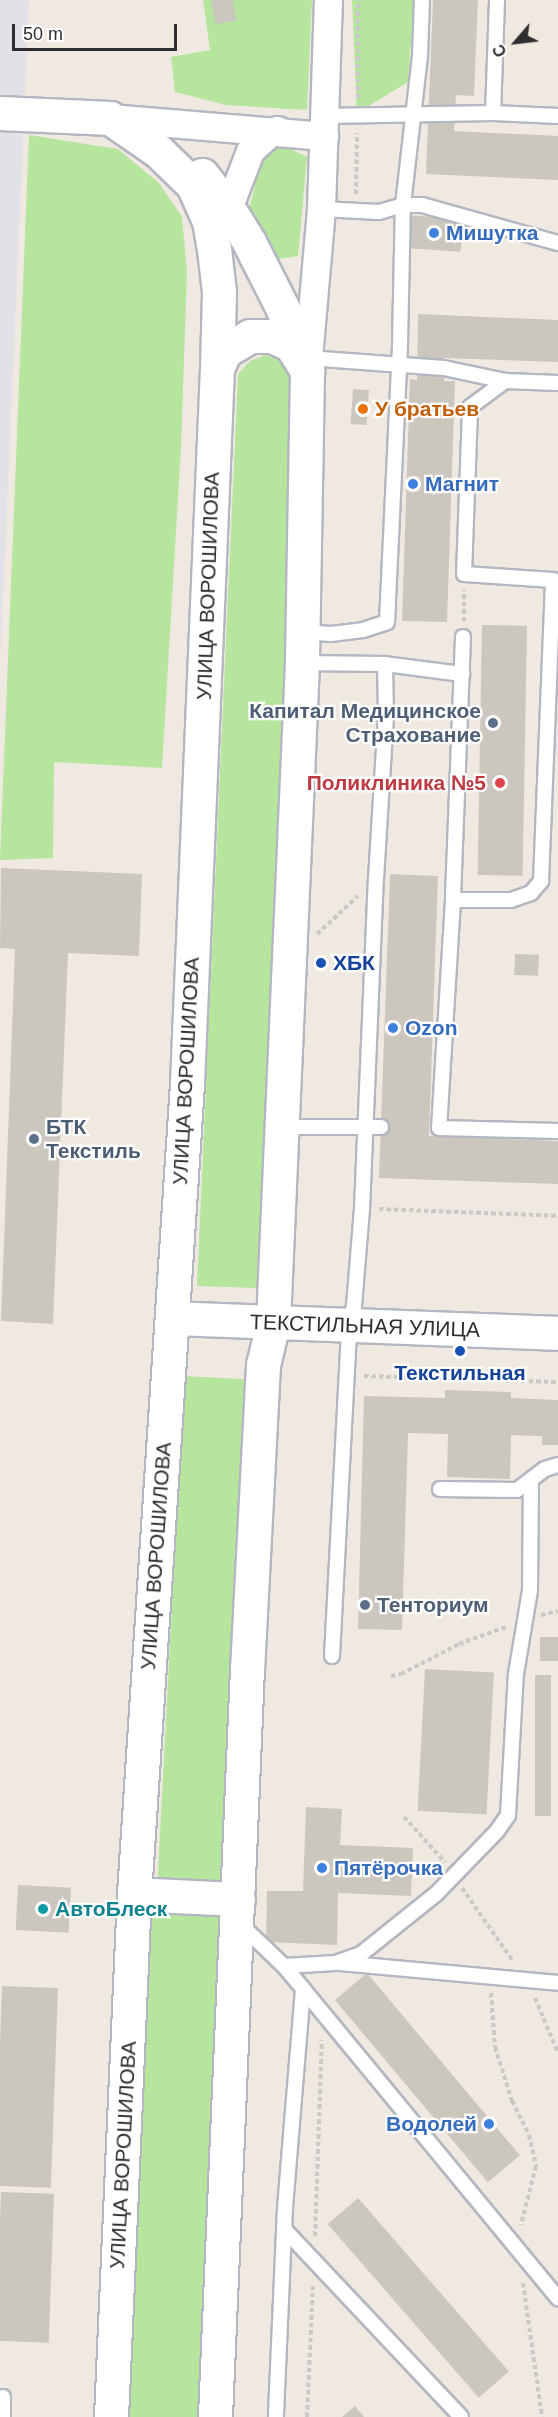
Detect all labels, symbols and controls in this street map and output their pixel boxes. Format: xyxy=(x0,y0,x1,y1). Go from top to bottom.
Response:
scale bar xyxy=(15,12,180,50)
north arrow xyxy=(486,12,546,72)
text: 50 m xyxy=(23,24,63,44)
text: С xyxy=(489,42,510,60)
place label: Мишутка xyxy=(446,220,538,246)
marker: Мишутка xyxy=(427,226,441,240)
place label: У братьев xyxy=(375,396,479,422)
marker: У братьев xyxy=(356,402,370,416)
place label: Магнит xyxy=(425,471,499,497)
street label: УЛИЦА ВОРОШИЛОВА xyxy=(191,472,225,700)
marker: Магнит xyxy=(406,477,420,491)
place label: Капитал Медицинское Страхование xyxy=(249,698,481,748)
marker: Капитал Медицинское Страхование xyxy=(486,716,500,730)
place label: Поликлиника №5 xyxy=(307,770,486,796)
marker: Поликлиника №5 xyxy=(491,774,509,792)
place label: ХБК xyxy=(333,950,375,976)
street label: УЛИЦА ВОРОШИЛОВА xyxy=(167,956,205,1186)
marker: ХБК xyxy=(314,956,328,970)
place label: Ozon xyxy=(405,1015,457,1041)
marker: Ozon xyxy=(386,1021,400,1035)
place label: БТК Текстиль xyxy=(46,1114,141,1164)
marker: БТК Текстиль xyxy=(27,1132,41,1146)
street label: ТЕКСТИЛЬНАЯ УЛИЦА xyxy=(250,1309,480,1343)
marker: Текстильная xyxy=(453,1344,467,1358)
place label: Текстильная xyxy=(394,1360,526,1386)
street label: УЛИЦА ВОРОШИЛОВА xyxy=(135,1441,177,1671)
place label: Тенториум xyxy=(377,1592,489,1618)
marker: Тенториум xyxy=(358,1598,372,1612)
place label: Пятёрочка xyxy=(334,1855,443,1881)
marker: Пятёрочка xyxy=(315,1861,329,1875)
place label: АвтоБлеск xyxy=(55,1896,167,1922)
marker: АвтоБлеск xyxy=(36,1902,50,1916)
street label: УЛИЦА ВОРОШИЛОВА xyxy=(104,2040,142,2270)
place label: Водолей xyxy=(386,2111,477,2137)
marker: Водолей xyxy=(482,2117,496,2131)

